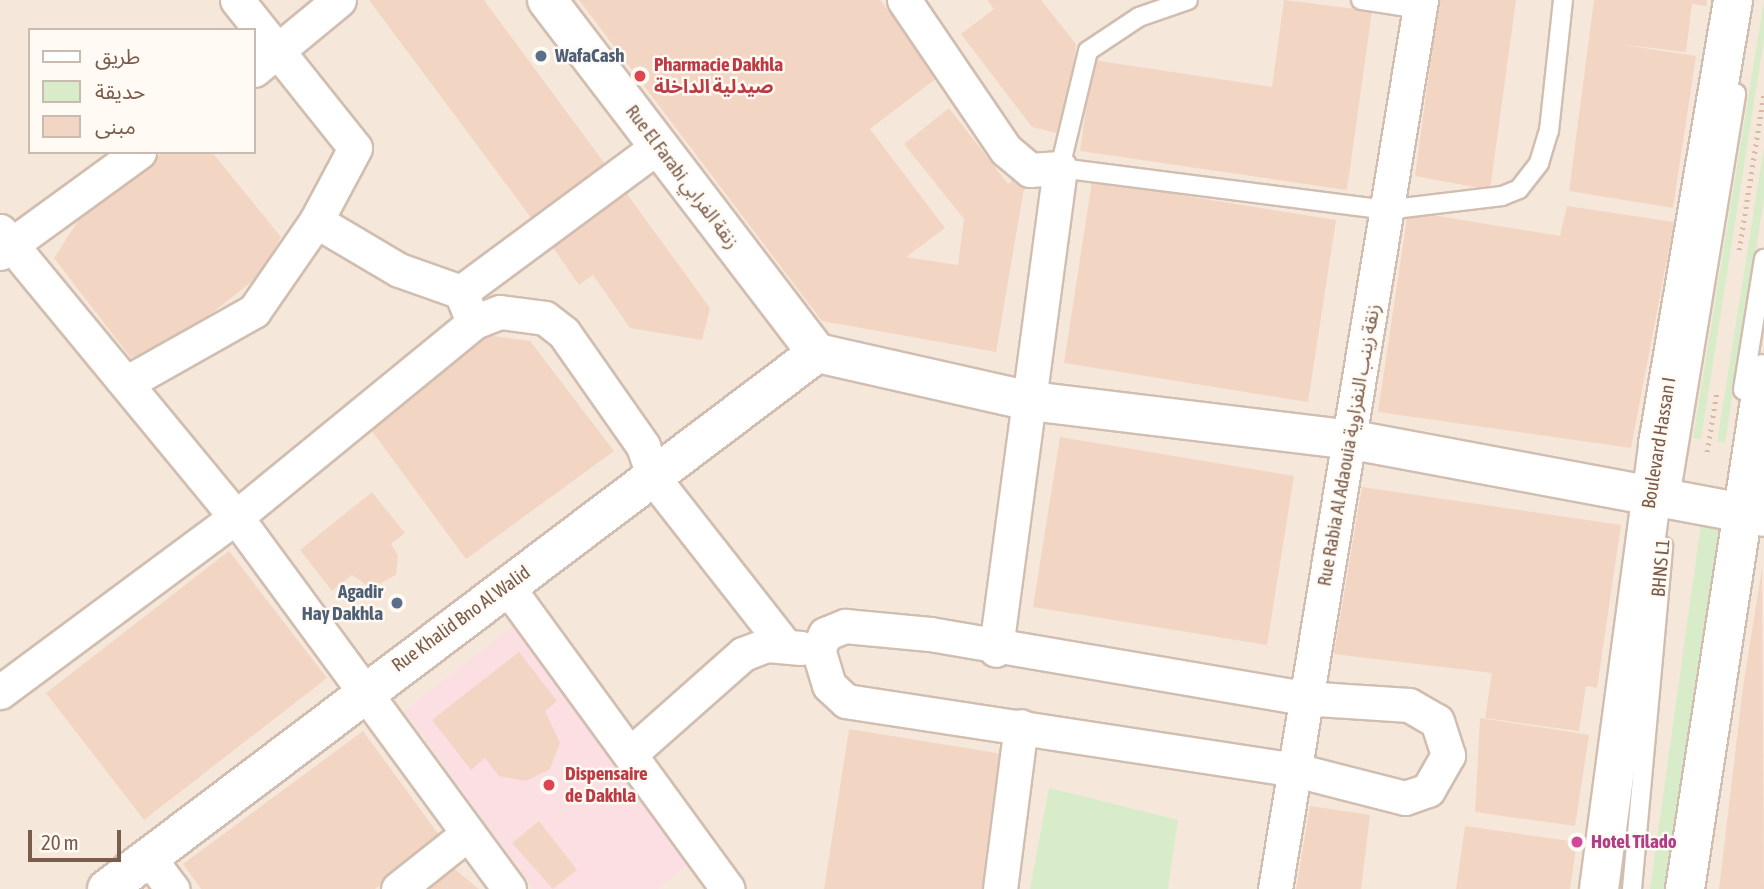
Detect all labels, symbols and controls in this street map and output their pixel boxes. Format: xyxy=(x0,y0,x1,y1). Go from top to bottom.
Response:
legend xyxy=(28,28,256,154)
text: طريق xyxy=(95,44,140,68)
place label: WafaCash xyxy=(555,45,624,67)
marker: WafaCash xyxy=(533,48,549,64)
place label: Pharmacie Dakhla صيدلية الداخلة xyxy=(654,54,783,98)
marker: Pharmacie Dakhla صيدلية الداخلة xyxy=(632,68,648,84)
text: حديقة xyxy=(95,79,145,103)
street label: Rue El Farabi زنقة الفرابي xyxy=(621,101,743,253)
text: مبنى xyxy=(95,114,136,138)
street label: Rue Rabia Al Adaouia زنقة زينب النفزاوية xyxy=(1313,302,1385,588)
street label: Boulevard Hassan I xyxy=(1637,376,1681,510)
street label: BHNS L1 xyxy=(1647,538,1675,598)
street label: Rue Khalid Bno Al Walid xyxy=(387,561,535,677)
place label: Agadir Hay Dakhla xyxy=(302,581,383,625)
marker: Agadir Hay Dakhla xyxy=(389,595,405,611)
place label: Dispensaire de Dakhla xyxy=(565,763,648,807)
marker: Dispensaire de Dakhla xyxy=(539,775,559,795)
scale bar xyxy=(32,816,124,860)
text: 20 m xyxy=(41,830,79,854)
place label: Hotel Tilado xyxy=(1591,831,1677,853)
marker: Hotel Tilado xyxy=(1569,834,1585,850)

